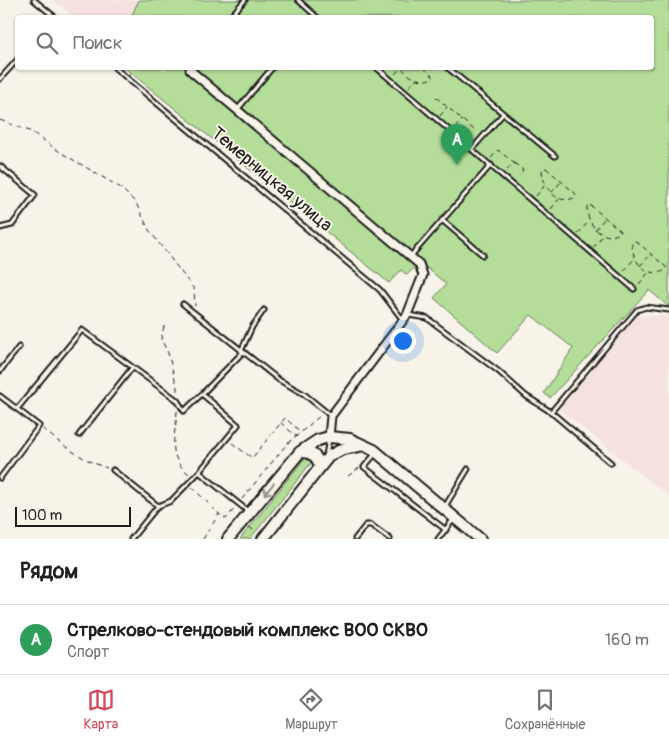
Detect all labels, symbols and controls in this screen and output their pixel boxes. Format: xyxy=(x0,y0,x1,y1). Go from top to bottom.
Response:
search box xyxy=(15,15,654,70)
icon: search xyxy=(33,29,61,57)
text: Поиск xyxy=(73,31,123,55)
street label: Темерницкая улица xyxy=(206,122,337,237)
pin: A xyxy=(441,124,473,165)
your location xyxy=(390,328,416,354)
one-way arrow xyxy=(263,483,274,496)
scale bar xyxy=(15,504,131,527)
text: 100 m xyxy=(22,507,62,524)
text: Рядом xyxy=(20,558,78,585)
text: Стрелково-стендовый комплекс ВОО СКВО xyxy=(67,618,428,642)
text: A xyxy=(31,630,41,650)
text: 160 m xyxy=(605,630,649,650)
text: Спорт xyxy=(67,642,109,662)
tab: Карта xyxy=(83,686,118,733)
tab: Маршрут xyxy=(285,686,338,733)
tab: Сохранённые xyxy=(505,686,586,733)

